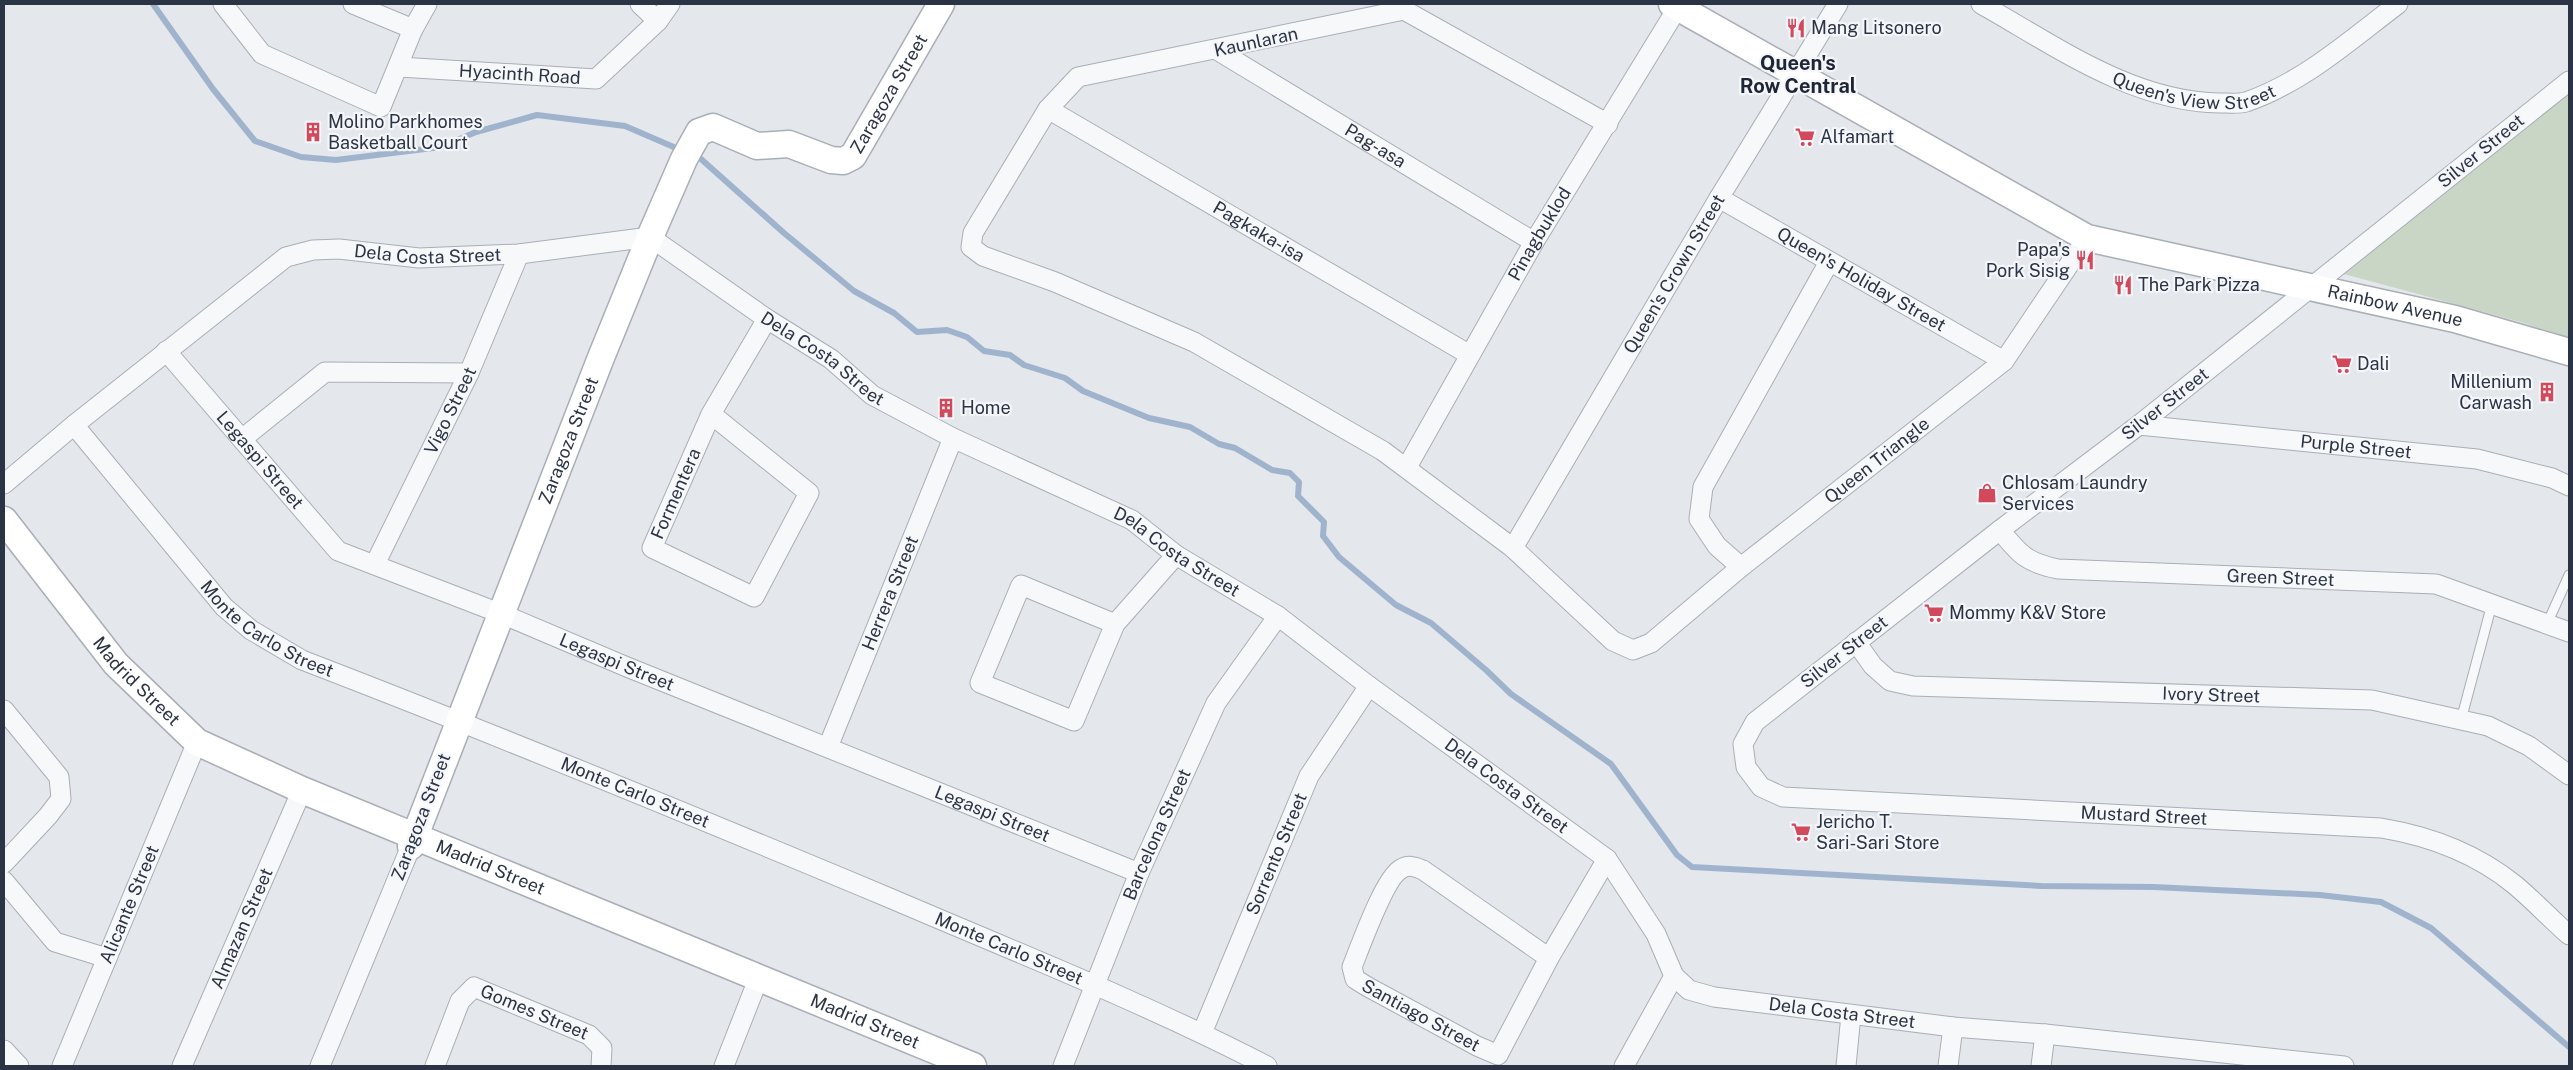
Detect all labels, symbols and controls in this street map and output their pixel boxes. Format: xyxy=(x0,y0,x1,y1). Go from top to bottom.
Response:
restaurant icon: Mang Litsonero xyxy=(1785,17,1807,39)
place label: Mang Litsonero xyxy=(1811,17,1942,38)
street label: Kaunlaran xyxy=(1212,22,1300,61)
street label: Zaragoza Street xyxy=(846,30,931,157)
district label: Queen's Row Central xyxy=(1740,51,1856,98)
street label: Hyacinth Road xyxy=(458,60,581,88)
street label: Queen's View Street xyxy=(2109,67,2279,113)
street label: Silver Street xyxy=(2433,109,2528,192)
place label: Molino Parkhomes Basketball Court xyxy=(328,111,483,153)
street label: Pag-asa xyxy=(1341,119,1410,172)
building icon: Molino Parkhomes Basketball Court xyxy=(302,121,324,143)
supermarket icon: Alfamart xyxy=(1794,126,1816,148)
place label: Alfamart xyxy=(1820,126,1894,147)
street label: Pinagbuklod xyxy=(1503,183,1575,284)
street label: Queen's Crown Street xyxy=(1619,190,1729,357)
street label: Pagkaka-isa xyxy=(1209,197,1309,266)
street label: Queen's Holiday Street xyxy=(1774,222,1950,336)
place label: Papa's Pork Sisig xyxy=(1986,239,2070,281)
street label: Dela Costa Street xyxy=(353,240,502,268)
restaurant icon: Papa's Pork Sisig xyxy=(2074,249,2096,271)
restaurant icon: The Park Pizza xyxy=(2112,274,2134,296)
place label: The Park Pizza xyxy=(2138,274,2260,295)
street label: Rainbow Avenue xyxy=(2326,280,2466,331)
street label: Dela Costa Street xyxy=(757,307,888,410)
supermarket icon: Dali xyxy=(2331,353,2353,375)
place label: Dali xyxy=(2357,353,2389,374)
street label: Silver Street xyxy=(2117,363,2212,444)
street label: Vigo Street xyxy=(420,364,480,457)
place label: Millenium Carwash xyxy=(2450,371,2532,413)
street label: Zaragoza Street xyxy=(534,374,602,507)
building icon: Millenium Carwash xyxy=(2536,381,2558,403)
building icon: Home xyxy=(935,397,957,419)
place label: Home xyxy=(961,397,1011,418)
street label: Legaspi Street xyxy=(212,407,308,513)
street label: Queen Triangle xyxy=(1820,413,1933,508)
street label: Purple Street xyxy=(2299,430,2413,462)
street label: Formentera xyxy=(646,445,705,542)
place label: Chlosam Laundry Services xyxy=(2002,472,2148,514)
shop icon: Chlosam Laundry Services xyxy=(1976,482,1998,504)
street label: Dela Costa Street xyxy=(1111,502,1244,601)
street label: Herrera Street xyxy=(857,533,922,653)
street label: Green Street xyxy=(2226,565,2335,590)
street label: Monte Carlo Street xyxy=(196,576,337,681)
supermarket icon: Mommy K&V Store xyxy=(1923,602,1945,624)
place label: Mommy K&V Store xyxy=(1949,602,2106,623)
street label: Silver Street xyxy=(1796,611,1891,692)
street label: Legaspi Street xyxy=(556,629,677,695)
street label: Madrid Street xyxy=(89,632,185,730)
street label: Ivory Street xyxy=(2162,683,2261,707)
street label: Dela Costa Street xyxy=(1441,734,1573,837)
street label: Zaragoza Street xyxy=(387,750,454,883)
street label: Monte Carlo Street xyxy=(558,752,713,832)
street label: Barcelona Street xyxy=(1118,765,1195,903)
street label: Legaspi Street xyxy=(932,781,1053,846)
street label: Sorrento Street xyxy=(1241,790,1311,918)
street label: Mustard Street xyxy=(2080,801,2208,829)
place label: Jericho T. Sari-Sari Store xyxy=(1816,811,1939,853)
supermarket icon: Jericho T. Sari-Sari Store xyxy=(1790,821,1812,843)
street label: Madrid Street xyxy=(433,835,548,899)
street label: Alicante Street xyxy=(95,842,163,967)
street label: Almazan Street xyxy=(206,865,277,992)
street label: Monte Carlo Street xyxy=(932,908,1086,989)
street label: Santiago Street xyxy=(1358,975,1484,1056)
street label: Gomes Street xyxy=(478,980,592,1044)
street label: Madrid Street xyxy=(807,989,923,1053)
street label: Dela Costa Street xyxy=(1767,993,1917,1032)

